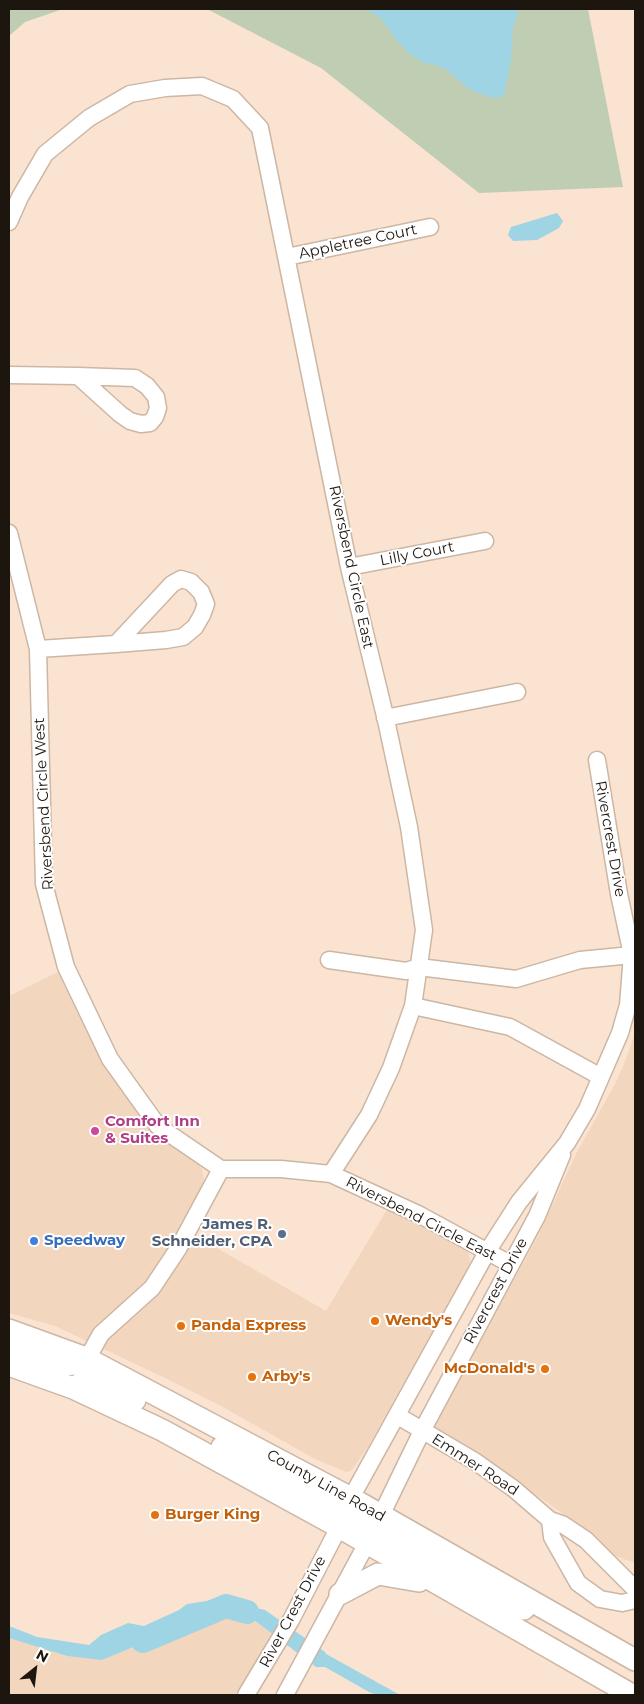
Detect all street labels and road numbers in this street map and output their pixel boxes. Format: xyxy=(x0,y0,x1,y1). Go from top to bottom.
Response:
street label: Appletree Court xyxy=(297,221,419,263)
street label: Riversbend Circle East xyxy=(325,484,377,650)
street label: Lilly Court xyxy=(378,538,456,570)
street label: Riversbend Circle West xyxy=(30,717,58,891)
street label: Rivercrest Drive xyxy=(591,780,629,898)
street label: Riversbend Circle East xyxy=(343,1173,499,1265)
street label: Rivercrest Drive xyxy=(460,1235,532,1347)
street label: Emmer Road xyxy=(428,1430,522,1500)
street label: County Line Road xyxy=(264,1446,388,1526)
street label: River Crest Drive xyxy=(256,1553,330,1671)

